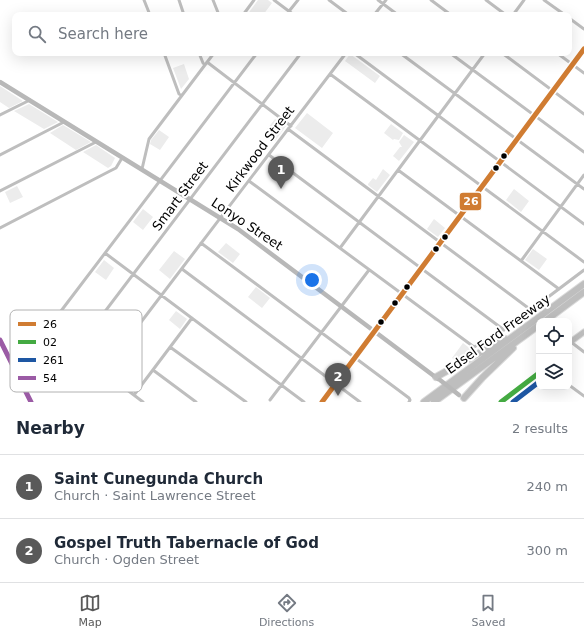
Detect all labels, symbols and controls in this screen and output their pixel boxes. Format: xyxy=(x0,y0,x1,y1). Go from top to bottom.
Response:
search box xyxy=(12,12,572,56)
icon: search xyxy=(26,23,48,45)
text: Search here xyxy=(58,25,148,43)
street label: Kirkwood Street xyxy=(223,103,297,195)
unlabelled marker xyxy=(499,151,509,161)
pin: 1 xyxy=(268,156,294,189)
street label: Smart Street xyxy=(149,158,211,234)
unlabelled marker xyxy=(491,163,501,173)
line badge: 26 xyxy=(459,192,482,211)
street label: Lonyo Street xyxy=(209,195,285,253)
text: 26 xyxy=(463,195,479,208)
unlabelled marker xyxy=(440,232,450,242)
unlabelled marker xyxy=(431,244,441,254)
your location xyxy=(302,270,322,290)
unlabelled marker xyxy=(402,282,412,292)
street label: Edsel Ford Freeway xyxy=(443,291,553,377)
unlabelled marker xyxy=(390,298,400,308)
legend xyxy=(10,310,142,392)
unlabelled marker xyxy=(376,317,386,327)
text: 26 xyxy=(43,318,57,331)
map controls xyxy=(536,318,572,390)
button: locate xyxy=(536,318,572,354)
text: 02 xyxy=(43,336,57,349)
text: 261 xyxy=(43,354,64,367)
button: layers xyxy=(536,354,572,390)
pin: 2 xyxy=(325,363,351,396)
text: 54 xyxy=(43,372,57,385)
text: Nearby xyxy=(16,418,85,438)
text: 2 results xyxy=(512,421,568,436)
text: Saint Cunegunda Church xyxy=(54,470,263,488)
text: 1 xyxy=(24,479,34,494)
text: 240 m xyxy=(526,479,568,494)
text: Church · Saint Lawrence Street xyxy=(54,488,256,503)
text: Gospel Truth Tabernacle of God xyxy=(54,534,319,552)
text: 2 xyxy=(24,543,34,558)
text: 300 m xyxy=(526,543,568,558)
text: Church · Ogden Street xyxy=(54,552,199,567)
tab: Map xyxy=(79,592,102,629)
tab: Directions xyxy=(259,592,314,629)
tab: Saved xyxy=(471,592,505,629)

